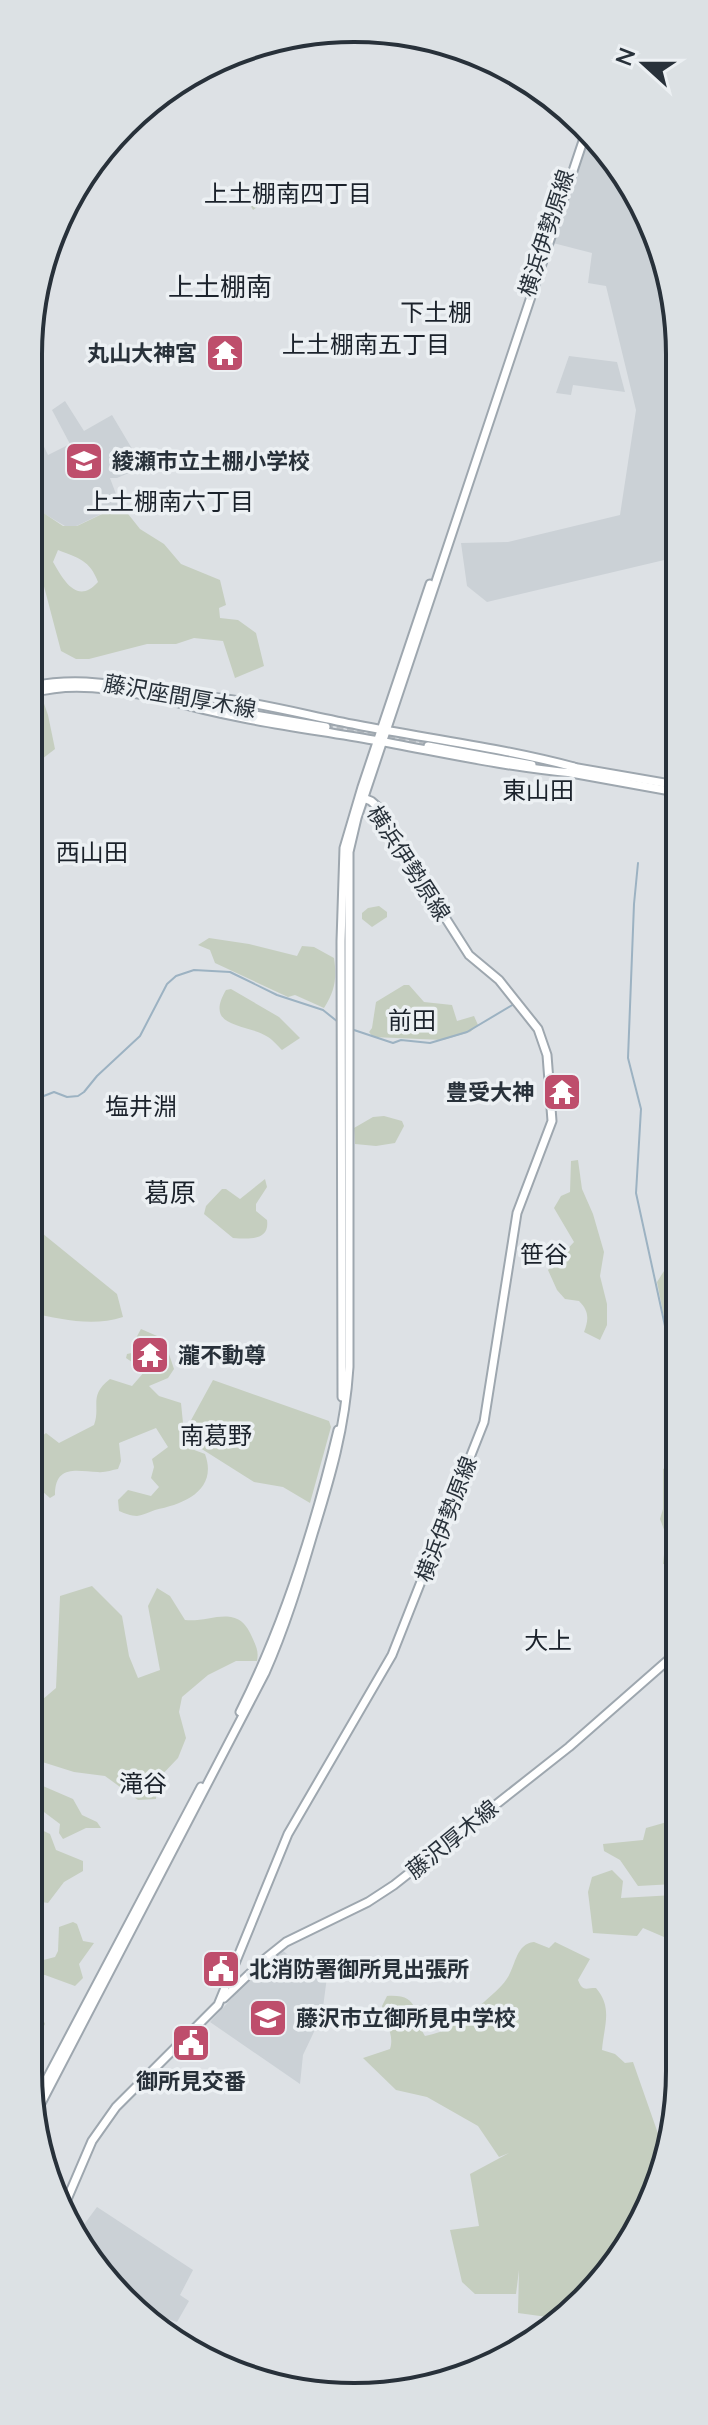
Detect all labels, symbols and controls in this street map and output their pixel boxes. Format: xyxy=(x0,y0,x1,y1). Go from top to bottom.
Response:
north arrow xyxy=(604,24,684,104)
text: N xyxy=(609,44,641,69)
street label: 横浜伊勢原線 xyxy=(512,166,579,300)
district label: 上土棚南四丁目 xyxy=(204,178,372,207)
district label: 上土棚南 xyxy=(168,270,272,302)
district label: 下土棚 xyxy=(400,297,472,326)
district label: 上土棚南五丁目 xyxy=(282,329,450,358)
temple icon: 丸山大神宮 xyxy=(204,332,246,374)
place label: 丸山大神宮 xyxy=(87,339,197,366)
school or university icon: 綾瀬市立土棚小学校 xyxy=(63,440,105,482)
place label: 綾瀬市立土棚小学校 xyxy=(112,447,310,474)
district label: 上土棚南六丁目 xyxy=(86,486,254,515)
street label: 藤沢座間厚木線 xyxy=(102,669,258,722)
district label: 東山田 xyxy=(502,775,574,804)
street label: 横浜伊勢原線 xyxy=(362,800,457,925)
district label: 西山田 xyxy=(56,837,128,866)
district label: 前田 xyxy=(388,1005,436,1034)
temple icon: 豊受大神 xyxy=(541,1071,583,1113)
place label: 豊受大神 xyxy=(446,1078,534,1105)
district label: 塩井淵 xyxy=(105,1091,177,1120)
district label: 葛原 xyxy=(144,1176,196,1208)
district label: 笹谷 xyxy=(520,1239,568,1268)
temple icon: 瀧不動尊 xyxy=(129,1334,171,1376)
place label: 瀧不動尊 xyxy=(178,1341,266,1368)
district label: 南葛野 xyxy=(180,1420,252,1449)
street label: 横浜伊勢原線 xyxy=(409,1452,482,1585)
district label: 大上 xyxy=(524,1625,572,1654)
district label: 滝谷 xyxy=(119,1768,167,1797)
street label: 藤沢厚木線 xyxy=(400,1794,503,1884)
public building icon: 北消防署御所見出張所 xyxy=(200,1948,242,1990)
place label: 北消防署御所見出張所 xyxy=(249,1955,469,1982)
school or university icon: 藤沢市立御所見中学校 xyxy=(247,1997,289,2039)
place label: 藤沢市立御所見中学校 xyxy=(296,2004,516,2031)
public building icon: 御所見交番 xyxy=(170,2022,212,2064)
place label: 御所見交番 xyxy=(136,2067,246,2094)

